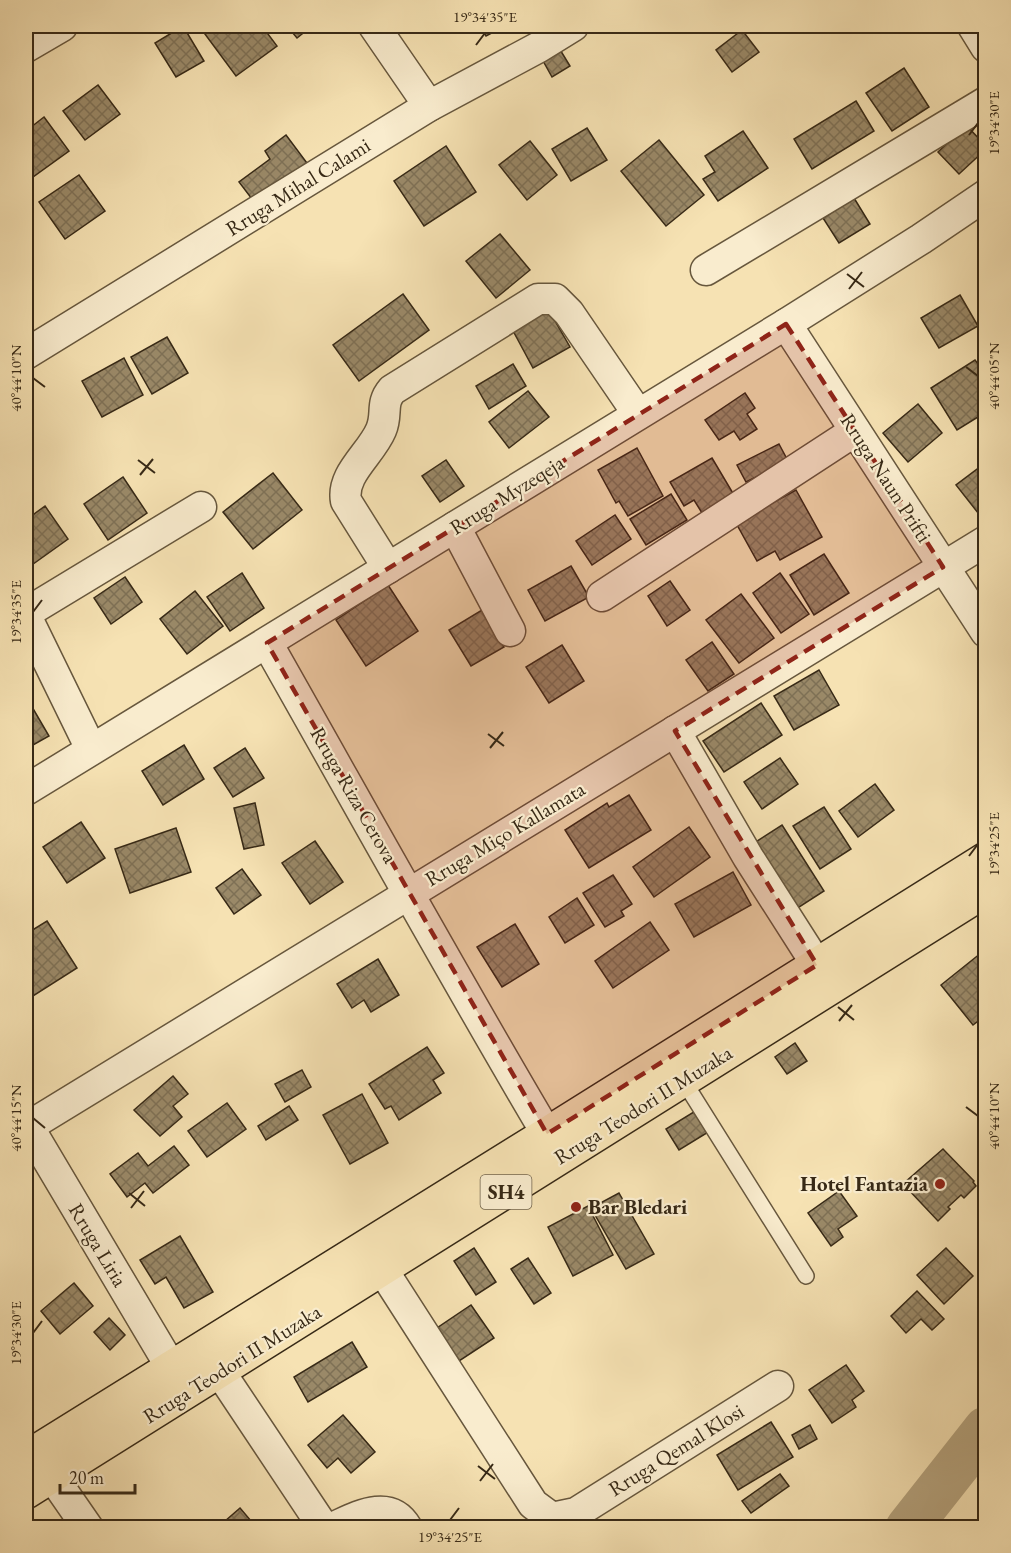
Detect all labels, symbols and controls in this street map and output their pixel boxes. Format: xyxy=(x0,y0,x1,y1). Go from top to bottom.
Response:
text: 19°34'35"E xyxy=(453,7,518,26)
text: 19°34'30"E xyxy=(984,90,1003,155)
street label: Rruga Mihal Calami xyxy=(220,131,375,242)
text: 40°44'05"N xyxy=(984,342,1003,410)
text: 40°44'10"N xyxy=(6,344,25,412)
street label: Rruga Naun Prifti xyxy=(835,408,938,547)
street label: Rruga Myzeqeja xyxy=(444,448,570,541)
text: 19°34'35"E xyxy=(6,579,25,644)
street label: Rruga Riza Cerova xyxy=(305,722,405,868)
street label: Rruga Miço Kallamata xyxy=(420,775,590,892)
text: 19°34'25"E xyxy=(984,811,1003,876)
street label: Rruga Teodori II Muzaka xyxy=(548,1038,737,1170)
text: 40°44'10"N xyxy=(984,1082,1003,1150)
text: 40°44'15"N xyxy=(6,1084,25,1152)
place label: Hotel Fantazia xyxy=(800,1170,929,1197)
road number: SH4 xyxy=(480,1175,532,1209)
marker: Hotel Fantazia xyxy=(933,1177,947,1191)
place label: Bar Bledari xyxy=(588,1193,687,1220)
street label: Rruga Liria xyxy=(63,1198,134,1292)
marker: Bar Bledari xyxy=(569,1200,583,1214)
street label: Rruga Teodori II Muzaka xyxy=(137,1297,326,1429)
text: 19°34'30"E xyxy=(6,1300,25,1365)
street label: Rruga Qemal Klosi xyxy=(603,1397,749,1503)
scale bar xyxy=(60,1457,135,1495)
text: 20 m xyxy=(69,1466,104,1489)
text: 19°34'25"E xyxy=(418,1527,483,1546)

